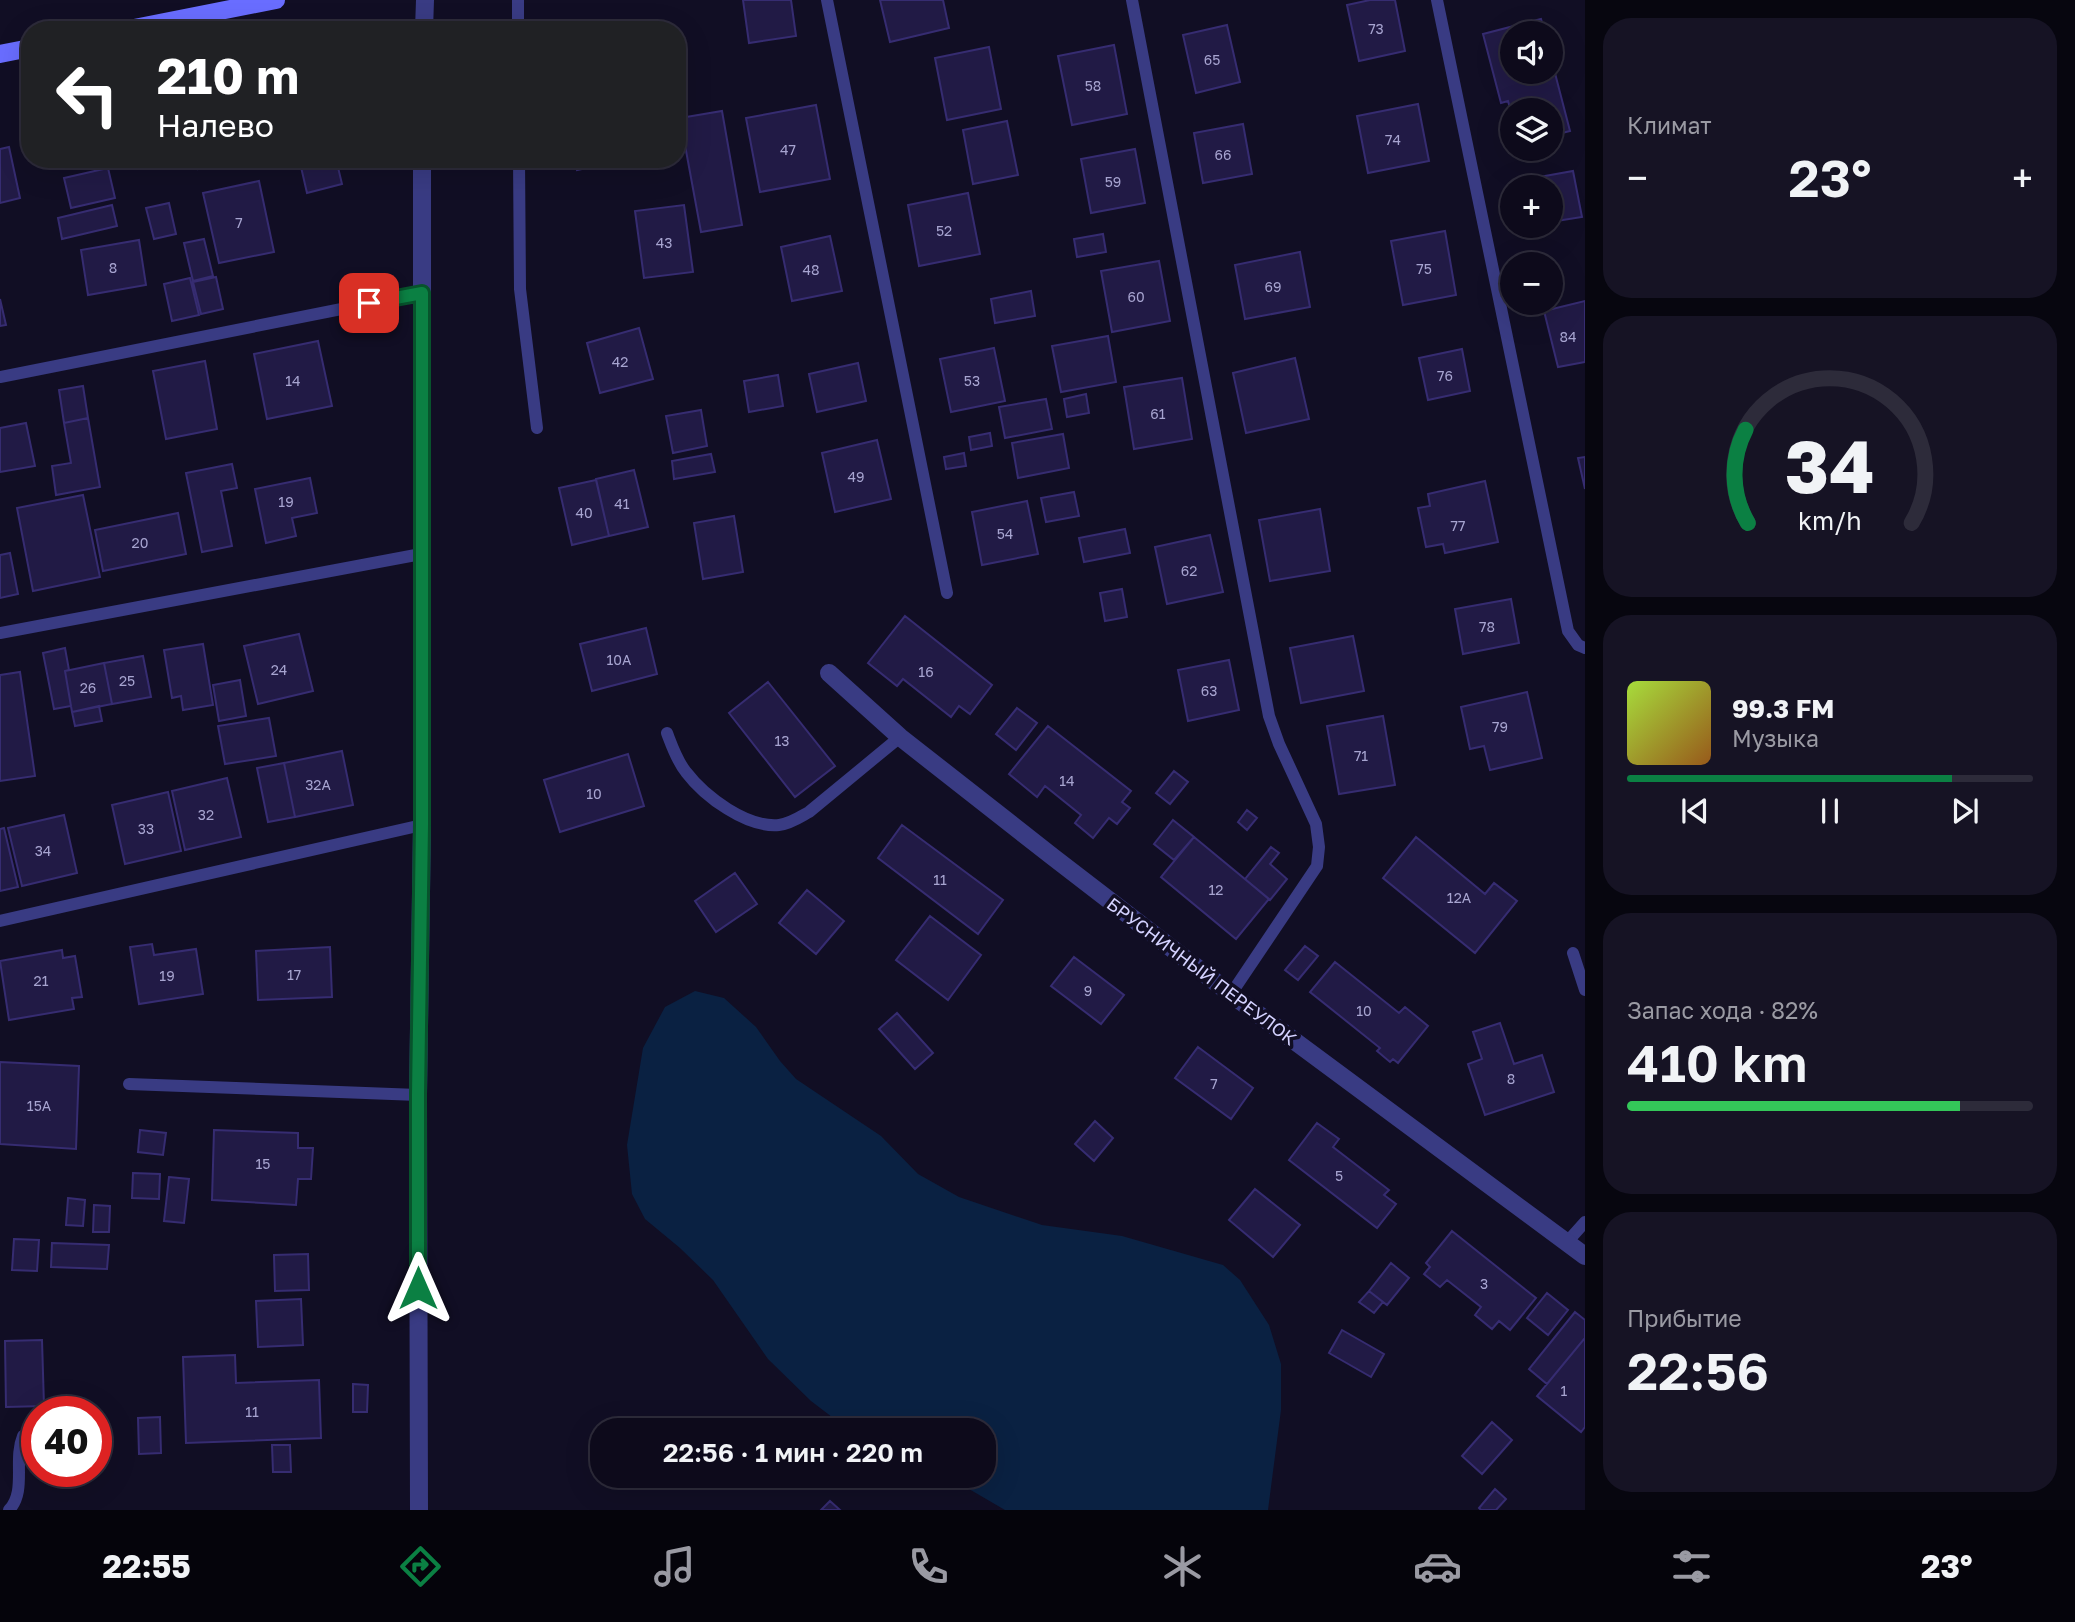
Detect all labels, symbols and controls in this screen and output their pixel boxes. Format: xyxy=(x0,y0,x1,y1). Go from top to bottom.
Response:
house number: 73 xyxy=(1368,20,1384,37)
map controls xyxy=(1500,21,1563,315)
button: sound xyxy=(1500,21,1563,84)
text: 210 m xyxy=(157,46,299,105)
icon: left xyxy=(42,49,133,140)
house number: 65 xyxy=(1204,51,1220,68)
house number: 58 xyxy=(1085,77,1101,94)
button: layers xyxy=(1500,98,1563,161)
text: Налево xyxy=(157,106,274,144)
text: Климат xyxy=(1627,111,1712,139)
house number: 74 xyxy=(1385,131,1401,148)
house number: 47 xyxy=(780,141,796,158)
house number: 66 xyxy=(1215,146,1231,163)
text: 23° xyxy=(1789,146,1871,208)
text: − xyxy=(1627,155,1648,200)
text: + xyxy=(2012,155,2033,200)
house number: 59 xyxy=(1105,173,1121,190)
button: + xyxy=(1500,175,1563,238)
house number: 7 xyxy=(235,214,243,231)
house number: 52 xyxy=(936,222,952,239)
house number: 43 xyxy=(656,234,672,251)
button: − xyxy=(1500,252,1563,315)
house number: 8 xyxy=(109,259,117,276)
house number: 75 xyxy=(1416,260,1432,277)
house number: 48 xyxy=(802,261,820,278)
pin xyxy=(339,273,399,333)
house number: 69 xyxy=(1265,278,1281,295)
icon: arrive xyxy=(350,284,388,322)
house number: 60 xyxy=(1127,288,1145,305)
house number: 84 xyxy=(1559,328,1577,345)
house number: 42 xyxy=(612,353,628,370)
house number: 76 xyxy=(1437,367,1453,384)
house number: 14 xyxy=(285,372,301,389)
house number: 53 xyxy=(964,372,980,389)
house number: 61 xyxy=(1150,405,1166,422)
text: 34 xyxy=(1785,422,1875,509)
house number: 49 xyxy=(847,468,865,485)
house number: 19 xyxy=(278,493,294,510)
house number: 41 xyxy=(614,495,630,512)
house number: 40 xyxy=(575,504,593,521)
text: km/h xyxy=(1798,504,1862,535)
house number: 77 xyxy=(1451,517,1465,534)
house number: 54 xyxy=(997,525,1013,542)
house number: 20 xyxy=(132,534,148,551)
house number: 62 xyxy=(1181,562,1197,579)
house number: 78 xyxy=(1479,618,1495,635)
house number: 10А xyxy=(607,651,632,668)
house number: 24 xyxy=(271,661,287,678)
house number: 16 xyxy=(918,663,934,680)
house number: 25 xyxy=(119,672,135,689)
house number: 26 xyxy=(80,679,96,696)
house number: 63 xyxy=(1201,682,1217,699)
text: 99.3 FM xyxy=(1732,693,1834,724)
house number: 79 xyxy=(1492,718,1508,735)
text: Музыка xyxy=(1732,724,1819,752)
house number: 13 xyxy=(775,732,789,749)
house number: 71 xyxy=(1354,747,1368,764)
house number: 14 xyxy=(1059,772,1075,789)
house number: 32А xyxy=(305,776,331,793)
house number: 10 xyxy=(586,785,602,802)
icon: previous xyxy=(1676,792,1714,830)
icon: pause xyxy=(1811,792,1849,830)
icon: next xyxy=(1946,792,1984,830)
house number: 32 xyxy=(198,806,214,823)
house number: 33 xyxy=(138,820,154,837)
house number: 34 xyxy=(35,842,51,859)
house number: 11 xyxy=(933,871,947,888)
house number: 12 xyxy=(1209,881,1223,898)
house number: 12А xyxy=(1447,889,1472,906)
street label: БРУСНИЧНЫЙ ПЕРЕУЛОК xyxy=(1103,892,1302,1050)
house number: 17 xyxy=(287,966,301,983)
house number: 19 xyxy=(159,967,175,984)
house number: 21 xyxy=(34,972,49,989)
house number: 9 xyxy=(1084,982,1092,999)
text: Запас хода · 82% xyxy=(1627,996,1818,1024)
house number: 10 xyxy=(1356,1002,1372,1019)
text: 410 km xyxy=(1627,1031,1808,1093)
house number: 8 xyxy=(1507,1070,1515,1087)
house number: 7 xyxy=(1210,1075,1218,1092)
house number: 15А xyxy=(27,1097,52,1114)
house number: 15 xyxy=(256,1155,270,1172)
house number: 5 xyxy=(1335,1167,1343,1184)
position arrow xyxy=(381,1251,455,1325)
house number: 3 xyxy=(1480,1275,1488,1292)
text: Прибытие xyxy=(1627,1304,1742,1332)
text: 22:56 xyxy=(1627,1339,1769,1401)
house number: 1 xyxy=(1561,1382,1568,1399)
speed limit sign: 40 xyxy=(21,1396,112,1487)
house number: 11 xyxy=(245,1403,259,1420)
text: 22:56 · 1 мин · 220 m xyxy=(663,1437,923,1468)
icon: directions xyxy=(396,1542,445,1591)
icon: music xyxy=(650,1542,699,1591)
icon: phone xyxy=(904,1542,953,1591)
icon: climate xyxy=(1158,1542,1207,1591)
icon: car xyxy=(1413,1542,1462,1591)
icon: filters xyxy=(1667,1542,1716,1591)
text: 22:55 xyxy=(103,1547,191,1585)
text: 23° xyxy=(1921,1547,1972,1585)

